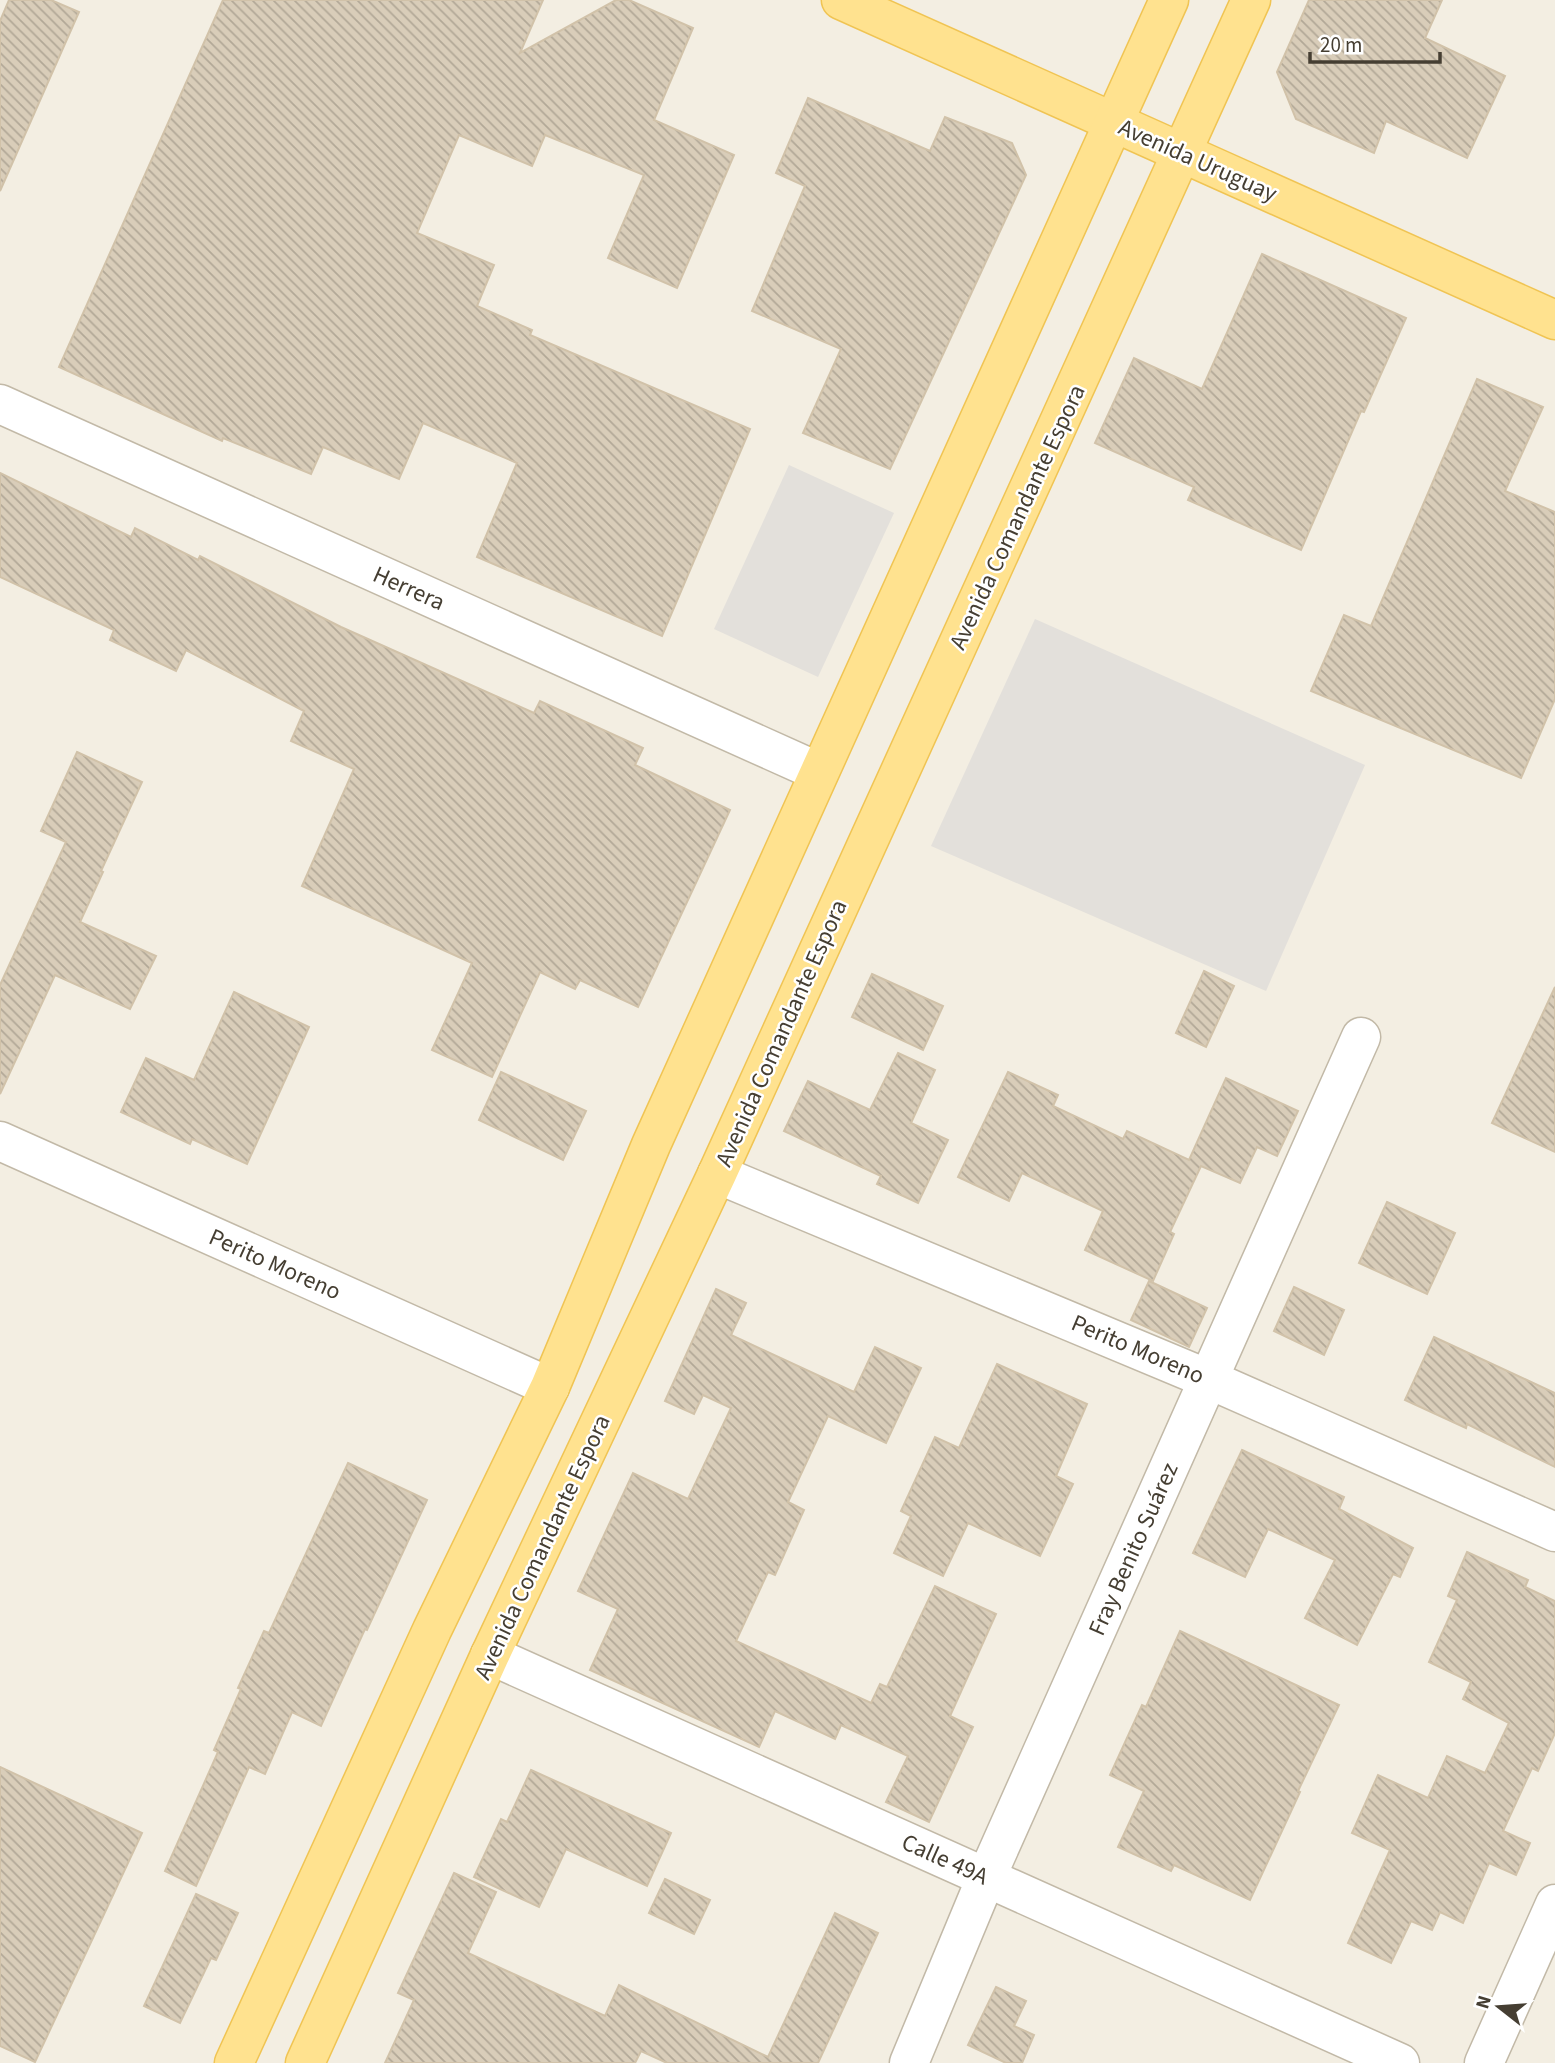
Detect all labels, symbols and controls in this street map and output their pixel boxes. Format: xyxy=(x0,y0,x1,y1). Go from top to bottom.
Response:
scale bar xyxy=(1310,21,1440,65)
text: 20 m xyxy=(1320,30,1362,60)
street label: Avenida Uruguay xyxy=(1113,110,1283,211)
street label: Avenida Comandante Espora xyxy=(941,379,1094,656)
street label: Herrera xyxy=(367,557,451,620)
street label: Avenida Comandante Espora xyxy=(707,894,856,1172)
street label: Perito Moreno xyxy=(203,1220,346,1309)
street label: Perito Moreno xyxy=(1066,1306,1210,1393)
street label: Avenida Comandante Espora xyxy=(466,1409,619,1686)
street label: Fray Benito Suárez xyxy=(1080,1457,1187,1641)
street label: Calle 49A xyxy=(896,1825,994,1894)
north arrow xyxy=(1464,1972,1534,2042)
text: N xyxy=(1469,1992,1499,2012)

